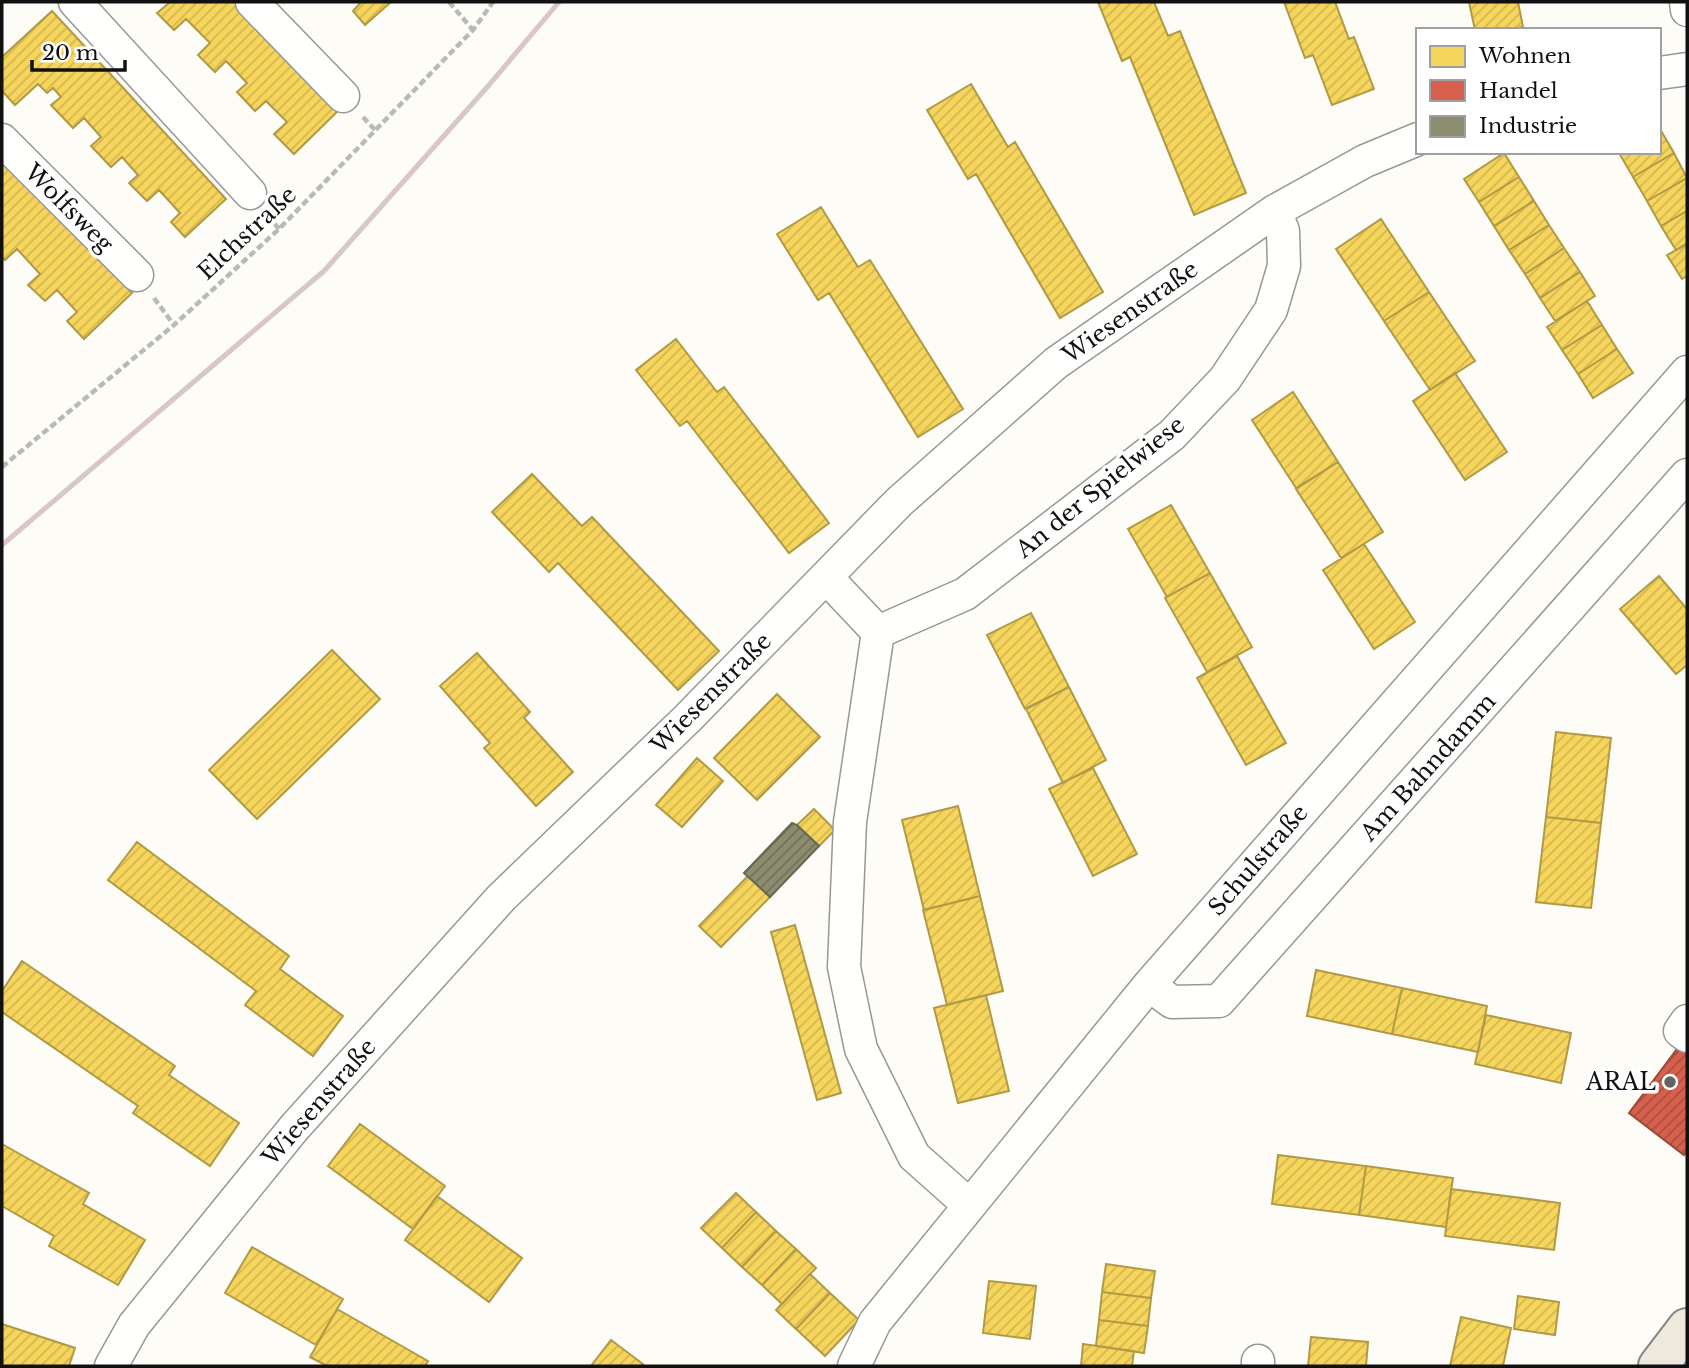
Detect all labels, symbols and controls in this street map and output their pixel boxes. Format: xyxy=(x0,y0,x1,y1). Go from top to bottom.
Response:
scale bar xyxy=(32,28,124,72)
legend xyxy=(1416,28,1661,154)
text: 20 m xyxy=(42,40,99,66)
text: Wohnen xyxy=(1478,43,1571,69)
text: Handel xyxy=(1479,78,1558,104)
text: Industrie xyxy=(1479,113,1577,139)
street label: Wolfsweg xyxy=(18,157,119,258)
street label: Elchstraße xyxy=(192,180,302,286)
street label: Wiesenstraße xyxy=(1056,255,1203,370)
street label: An der Spielwiese xyxy=(1009,410,1190,564)
street label: Wiesenstraße xyxy=(644,627,777,760)
street label: Am Bahndamm xyxy=(1354,687,1502,847)
street label: Schulstraße xyxy=(1202,799,1314,921)
street label: Wiesenstraße xyxy=(256,1033,382,1172)
place label: ARAL xyxy=(1585,1068,1656,1096)
marker: ARAL xyxy=(1662,1074,1678,1090)

